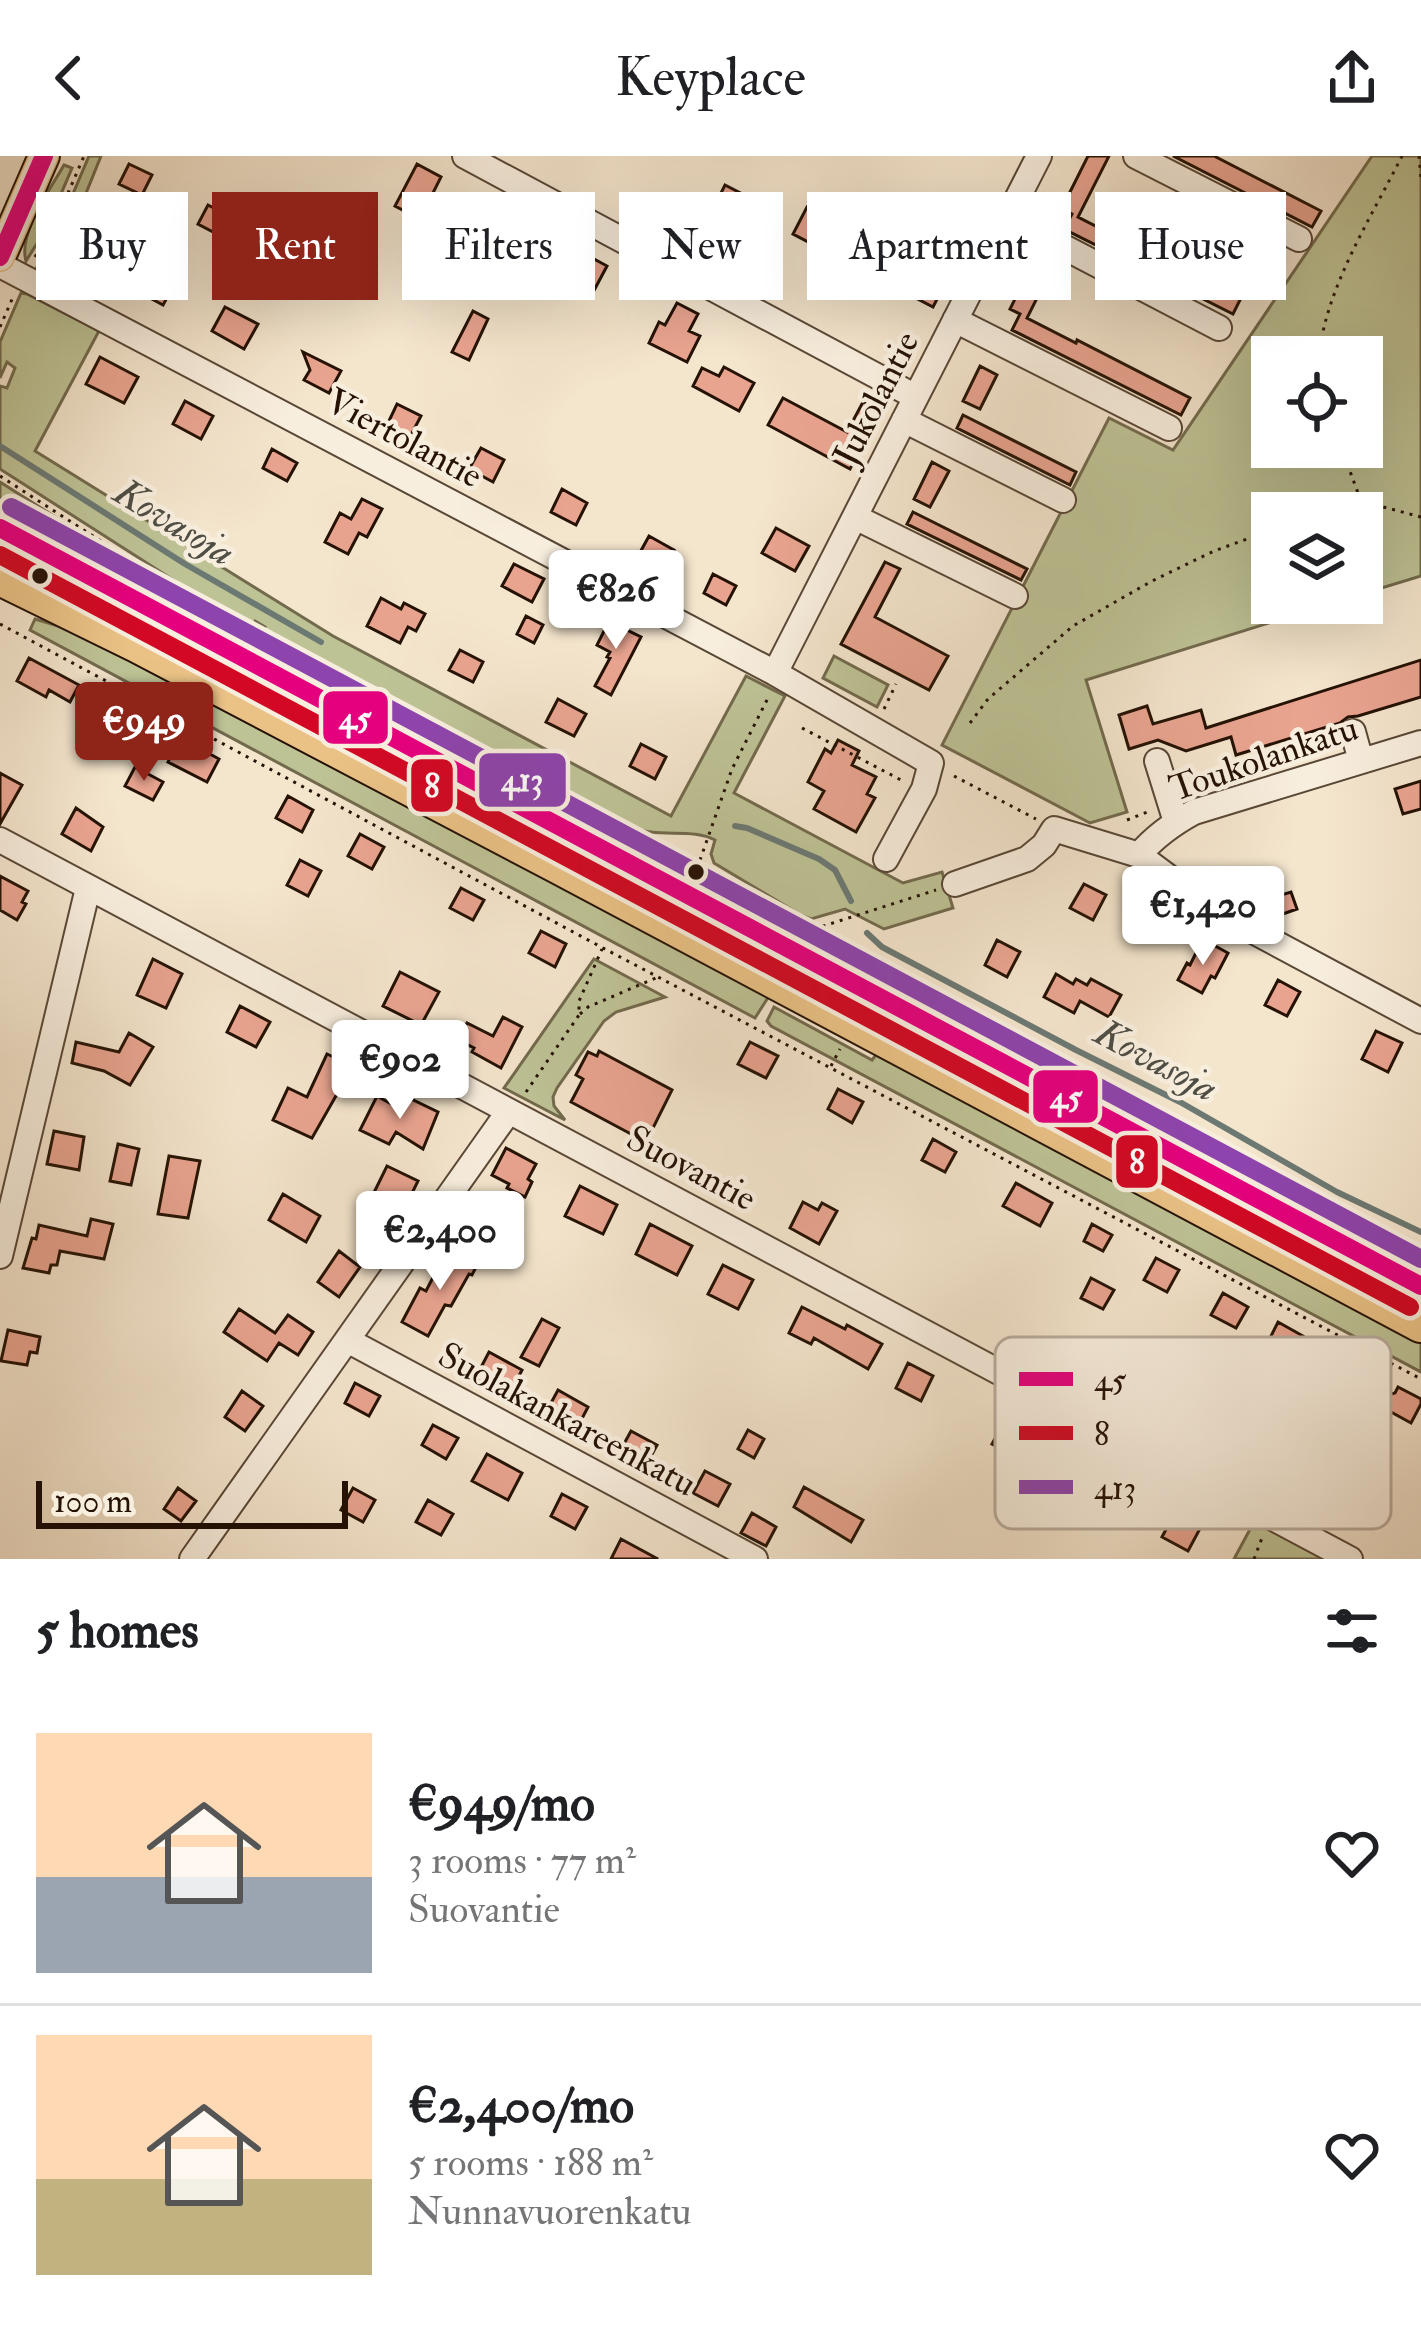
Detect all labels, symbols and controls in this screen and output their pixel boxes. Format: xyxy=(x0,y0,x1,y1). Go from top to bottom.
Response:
text: Keyplace xyxy=(615,44,806,112)
icon: back xyxy=(36,45,102,111)
icon: share xyxy=(1319,45,1385,111)
chip: Buy xyxy=(36,192,188,300)
chip: Rent xyxy=(212,192,378,300)
chip: Filters xyxy=(402,192,595,300)
chip: New xyxy=(619,192,783,300)
chip: Apartment xyxy=(807,192,1071,300)
chip: House xyxy=(1095,192,1286,300)
street label: Jukolantie xyxy=(823,324,929,474)
map controls xyxy=(1251,336,1383,624)
button: locate xyxy=(1251,336,1383,468)
street label: Viertolantie xyxy=(318,378,490,498)
water label: Kovasoja xyxy=(104,466,243,577)
button: layers xyxy=(1251,492,1383,624)
pin: €826 xyxy=(545,550,687,652)
text: €826 xyxy=(576,564,656,613)
unlabelled marker xyxy=(29,565,51,587)
pin: €949 xyxy=(73,682,215,784)
line badge: 45 xyxy=(321,689,390,746)
text: €949 xyxy=(102,696,186,745)
text: 45 xyxy=(338,698,372,739)
street label: Toukolankatu xyxy=(1163,705,1364,812)
line badge: 413 xyxy=(477,751,568,809)
line badge: 8 xyxy=(409,757,455,814)
text: 413 xyxy=(500,760,543,801)
text: 8 xyxy=(424,766,440,807)
unlabelled marker xyxy=(685,861,707,883)
pin: €1,420 xyxy=(1105,866,1301,968)
text: €1,420 xyxy=(1149,880,1257,929)
water label: Kovasoja xyxy=(1085,1007,1226,1113)
pin: €902 xyxy=(329,1020,471,1122)
text: €902 xyxy=(359,1034,441,1083)
line badge: 45 xyxy=(1031,1068,1100,1125)
text: 45 xyxy=(1049,1077,1083,1118)
street label: Suovantie xyxy=(619,1116,764,1221)
line badge: 8 xyxy=(1114,1133,1160,1190)
text: 8 xyxy=(1129,1142,1145,1183)
pin: €2,400 xyxy=(342,1191,538,1293)
text: €2,400 xyxy=(383,1205,497,1254)
street label: Suolakankareenkatu xyxy=(431,1332,704,1506)
legend xyxy=(995,1337,1391,1529)
text: 45 xyxy=(1094,1360,1127,1401)
text: 8 xyxy=(1094,1414,1110,1455)
text: 413 xyxy=(1094,1468,1136,1509)
scale bar xyxy=(36,1475,348,1528)
text: 100 m xyxy=(54,1481,132,1522)
icon: filters xyxy=(1319,1598,1385,1664)
text: 5 homes xyxy=(36,1599,199,1663)
text: €949/mo xyxy=(408,1772,595,1836)
icon: home xyxy=(132,1781,276,1925)
icon: heart xyxy=(1319,1820,1385,1886)
text: 3 rooms · 77 m² xyxy=(408,1836,636,1885)
text: Suovantie xyxy=(408,1885,560,1934)
text: €2,400/mo xyxy=(408,2074,634,2138)
icon: home xyxy=(132,2083,276,2227)
icon: heart xyxy=(1319,2122,1385,2188)
text: 5 rooms · 188 m² xyxy=(408,2138,653,2187)
text: Nunnavuorenkatu xyxy=(408,2187,692,2236)

